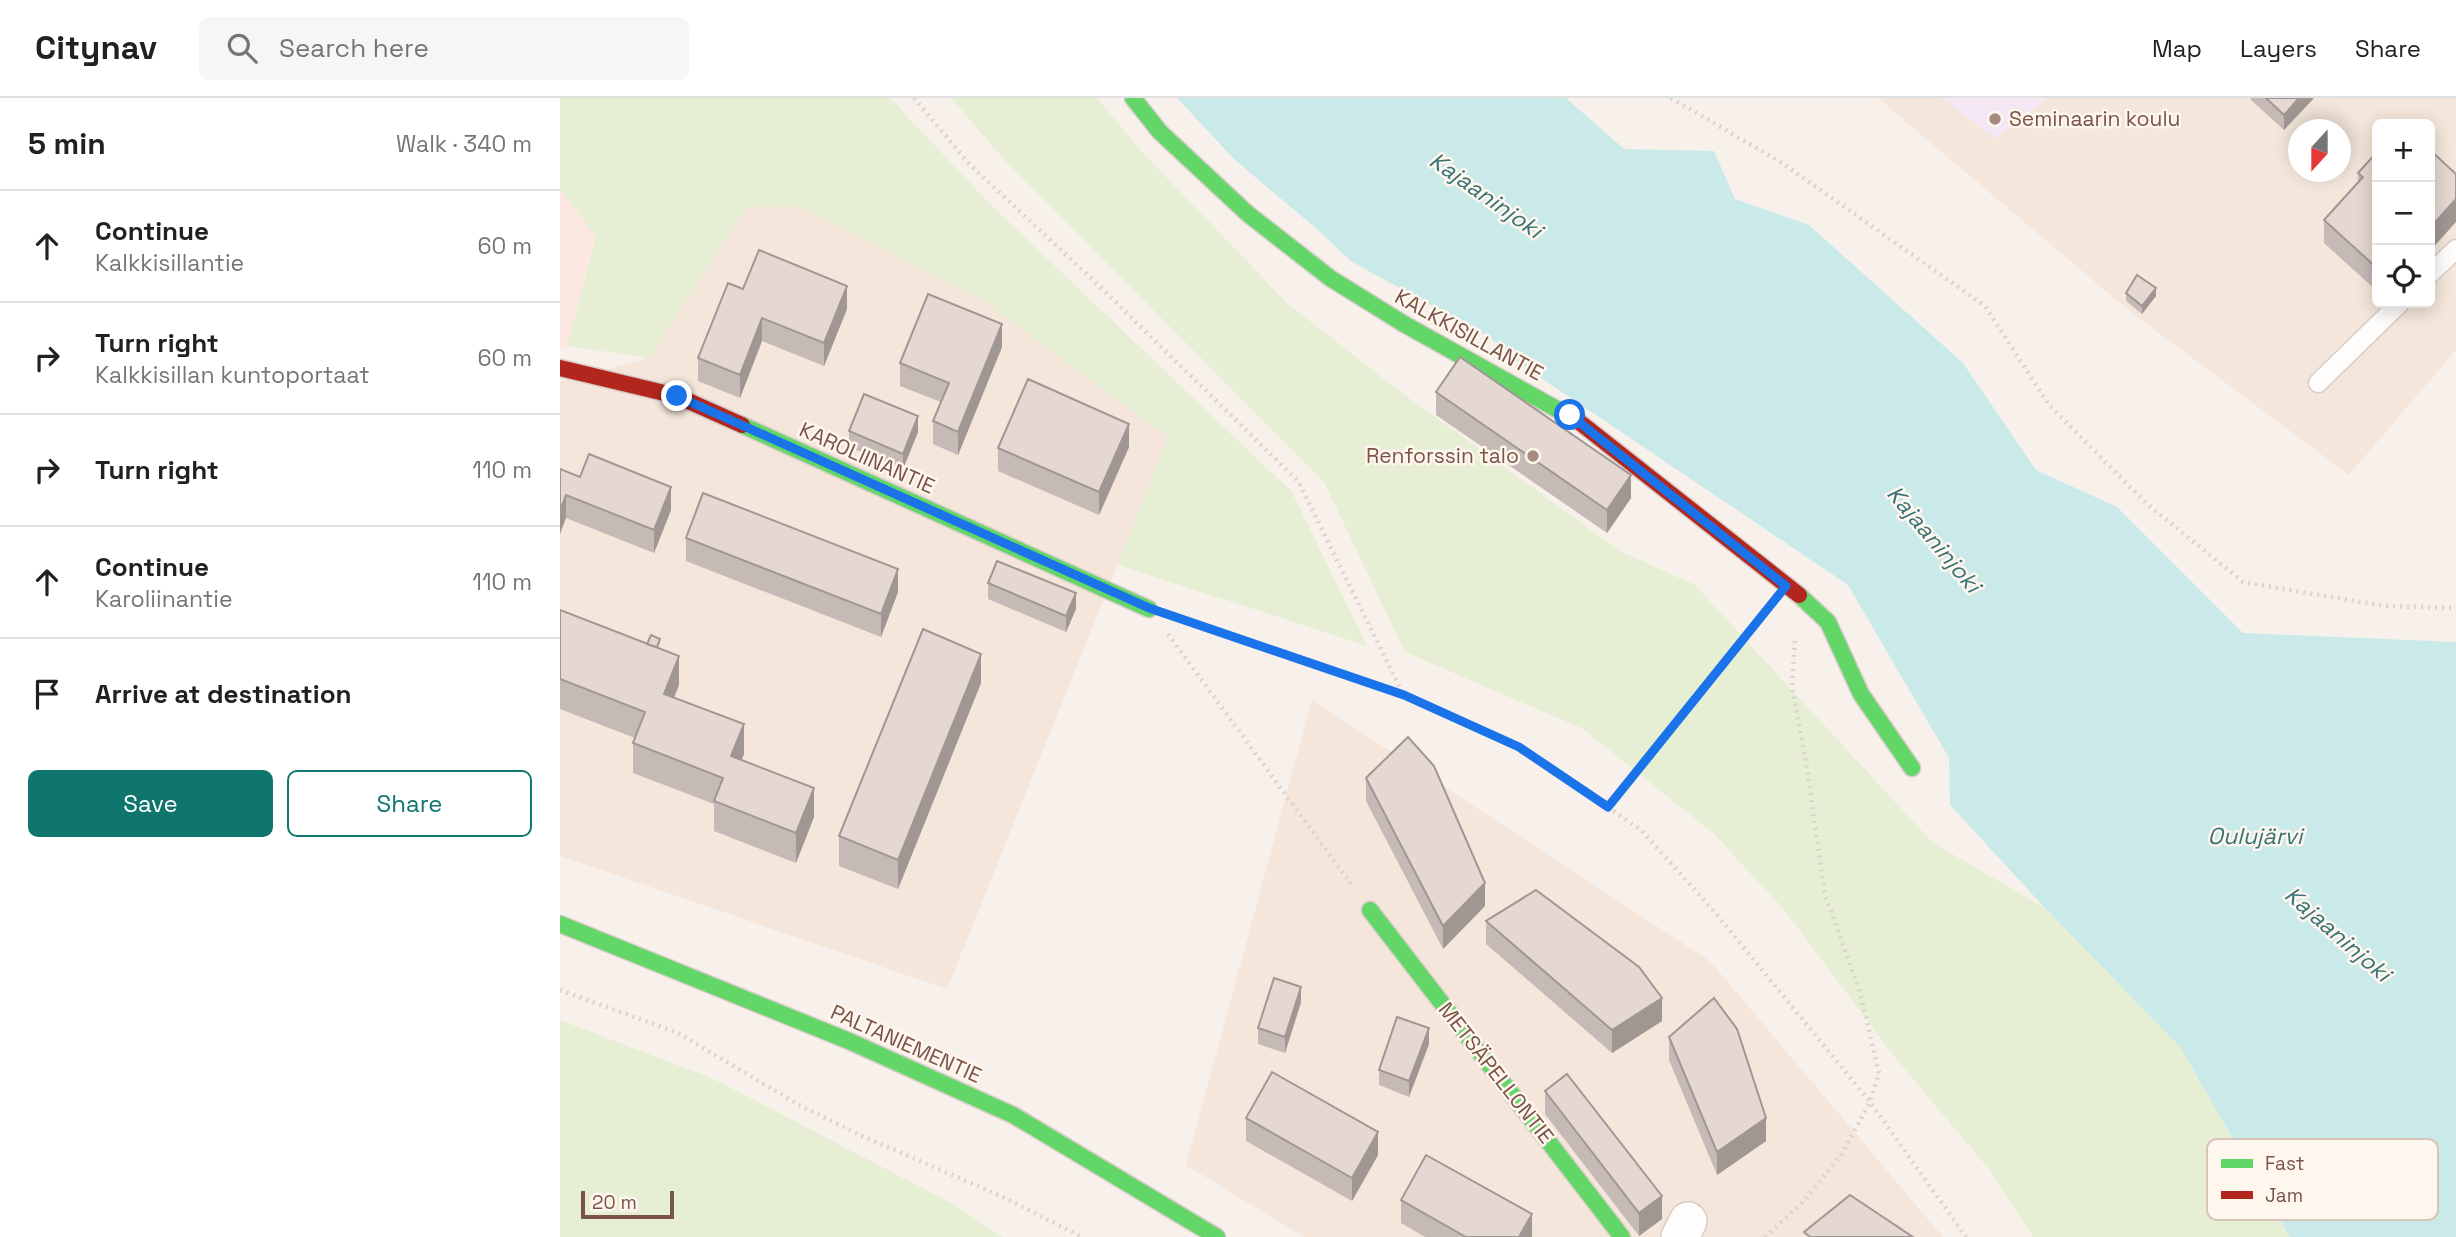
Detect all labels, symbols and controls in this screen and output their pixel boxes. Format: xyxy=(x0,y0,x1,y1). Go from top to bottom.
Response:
search box xyxy=(199,17,689,80)
text: Citynav xyxy=(35,27,157,69)
icon: search xyxy=(223,29,261,67)
text: Search here xyxy=(279,31,429,65)
text: Map xyxy=(2152,33,2202,64)
text: Layers xyxy=(2240,33,2317,64)
text: Share xyxy=(2355,33,2421,64)
place label: Seminaarin koulu xyxy=(2009,105,2180,132)
marker: Seminaarin koulu xyxy=(1987,111,2003,127)
north arrow xyxy=(2288,119,2351,182)
map controls xyxy=(2372,119,2435,308)
button: + xyxy=(2372,119,2435,182)
text: 5 min xyxy=(28,124,106,163)
text: Walk · 340 m xyxy=(396,129,532,159)
water label: Kajaaninjoki xyxy=(1424,145,1550,246)
button: − xyxy=(2372,182,2435,245)
text: Continue xyxy=(95,214,209,248)
icon: ahead xyxy=(28,227,66,265)
text: 60 m xyxy=(477,231,532,261)
button: locate xyxy=(2372,245,2435,308)
text: Kalkkisillantie xyxy=(95,248,244,278)
street label: KALKKISILLANTIE xyxy=(1390,283,1548,387)
text: Turn right xyxy=(95,326,219,360)
icon: right xyxy=(28,339,66,377)
text: 60 m xyxy=(477,343,532,373)
text: Kalkkisillan kuntoportaat xyxy=(95,360,370,390)
route end xyxy=(661,380,692,411)
route start xyxy=(1554,399,1585,430)
street label: KAROLIINANTIE xyxy=(795,416,939,499)
place label: Renforssin talo xyxy=(1366,442,1519,469)
marker: Renforssin talo xyxy=(1525,448,1541,464)
icon: right xyxy=(28,451,66,489)
text: Turn right xyxy=(95,453,219,487)
text: 110 m xyxy=(472,455,532,485)
water label: Kajaaninjoki xyxy=(1880,479,1989,601)
text: Continue xyxy=(95,550,209,584)
icon: ahead xyxy=(28,563,66,601)
text: 110 m xyxy=(472,567,532,597)
text: Karoliinantie xyxy=(95,584,233,614)
icon: arrive xyxy=(28,675,66,713)
text: Arrive at destination xyxy=(95,677,352,711)
button: Save xyxy=(28,770,273,837)
button: Share xyxy=(287,770,532,837)
water label: Oulujärvi xyxy=(2208,821,2305,851)
water label: Kajaaninjoki xyxy=(2279,880,2399,990)
street label: METSÄPELLONTIE xyxy=(1433,997,1560,1149)
street label: PALTANIEMENTIE xyxy=(827,998,986,1089)
legend xyxy=(2207,1139,2438,1220)
text: Fast xyxy=(2265,1151,2305,1176)
text: Jam xyxy=(2265,1183,2303,1208)
scale bar xyxy=(581,1188,674,1220)
text: 20 m xyxy=(592,1190,637,1215)

